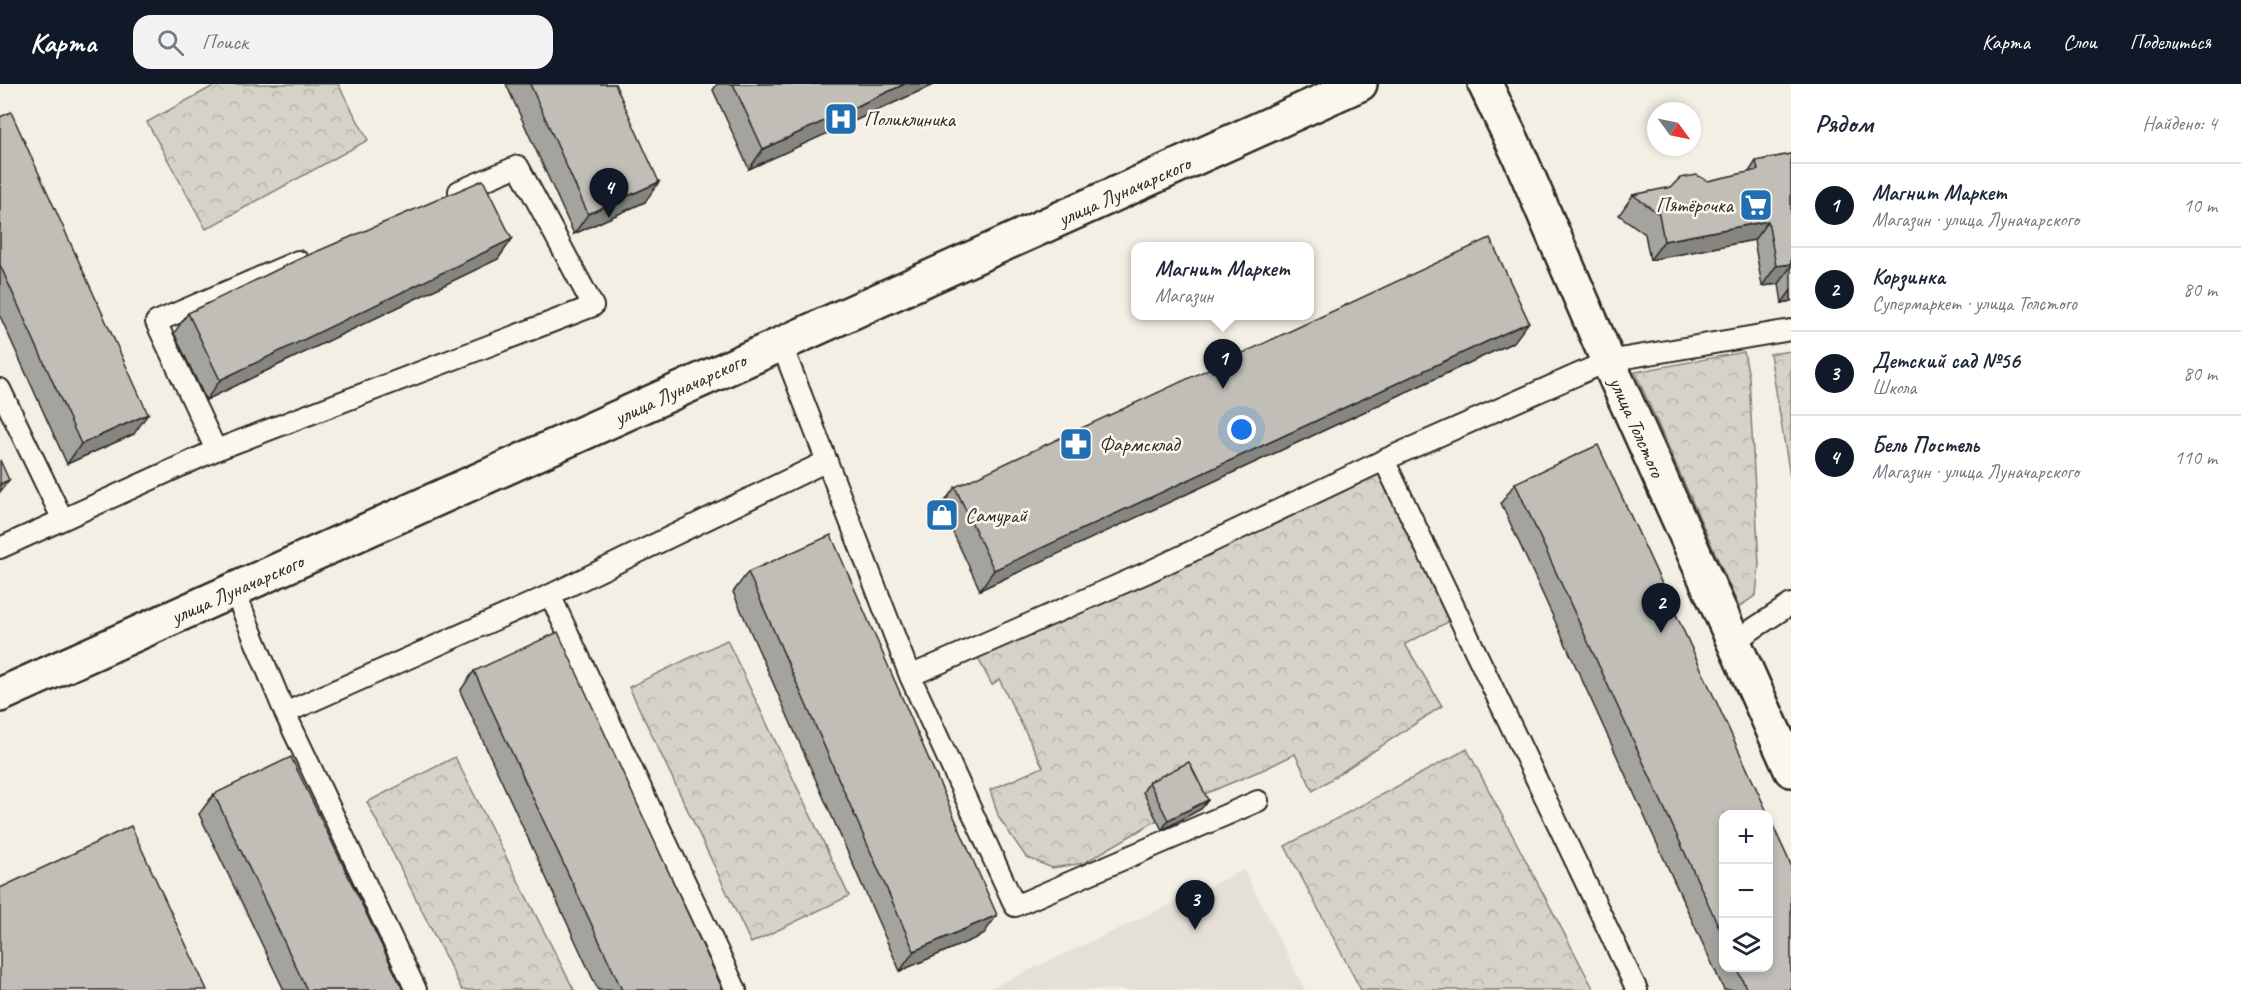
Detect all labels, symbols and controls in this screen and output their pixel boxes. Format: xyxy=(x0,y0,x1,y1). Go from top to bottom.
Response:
search box xyxy=(133,15,553,69)
text: Карта xyxy=(30,25,97,60)
icon: search xyxy=(154,26,187,59)
text: Поиск xyxy=(202,28,248,56)
text: Карта xyxy=(1982,29,2030,55)
text: Слои xyxy=(2063,29,2097,55)
text: Поделиться xyxy=(2130,29,2211,55)
hospital icon: Поликлиника xyxy=(823,101,859,137)
north arrow xyxy=(1647,102,1701,156)
place label: Поликлиника xyxy=(864,106,956,132)
text: Рядом xyxy=(1815,107,1873,140)
text: Найдено: 4 xyxy=(2142,111,2217,136)
street label: улица Луначарского xyxy=(1052,149,1197,233)
pin: 4 xyxy=(590,168,628,218)
text: Магнит Маркет xyxy=(1872,179,2007,207)
supermarket icon: Пятёрочка xyxy=(1738,187,1774,223)
place label: Пятёрочка xyxy=(1656,192,1735,218)
text: 1 xyxy=(1830,193,1839,218)
text: 10 m xyxy=(2183,193,2217,218)
text: Магазин · улица Луначарского xyxy=(1872,207,2079,232)
popup xyxy=(1131,242,1314,320)
text: Магнит Маркет xyxy=(1155,255,1290,283)
text: Корзинка xyxy=(1872,263,1945,291)
text: 2 xyxy=(1830,277,1839,302)
text: 80 m xyxy=(2183,277,2217,302)
text: Магазин xyxy=(1155,283,1213,308)
text: Супермаркет · улица Толстого xyxy=(1872,291,2077,316)
pin: 1 xyxy=(1204,340,1242,389)
street label: улица Луначарского xyxy=(608,346,752,432)
text: Детский сад №56 xyxy=(1872,347,2020,375)
text: 3 xyxy=(1830,361,1839,386)
text: 80 m xyxy=(2183,361,2217,386)
street label: улица Толстого xyxy=(1603,371,1671,483)
text: Школа xyxy=(1872,375,1916,400)
your location xyxy=(1227,415,1256,444)
pharmacy icon: Фармсклад xyxy=(1058,426,1094,462)
place label: Фармсклад xyxy=(1099,431,1181,457)
text: Бель Постель xyxy=(1872,431,1979,459)
text: 4 xyxy=(1830,445,1839,470)
text: 110 m xyxy=(2174,445,2217,470)
text: Магазин · улица Луначарского xyxy=(1872,459,2079,484)
shop icon: Самурай xyxy=(924,497,960,533)
place label: Самурай xyxy=(965,502,1028,528)
street label: улица Луначарского xyxy=(165,547,310,631)
pin: 2 xyxy=(1642,584,1680,633)
map controls xyxy=(1719,810,1773,972)
button: + xyxy=(1719,810,1773,864)
button: − xyxy=(1719,864,1773,918)
pin: 3 xyxy=(1176,880,1214,930)
button: layers xyxy=(1719,918,1773,972)

